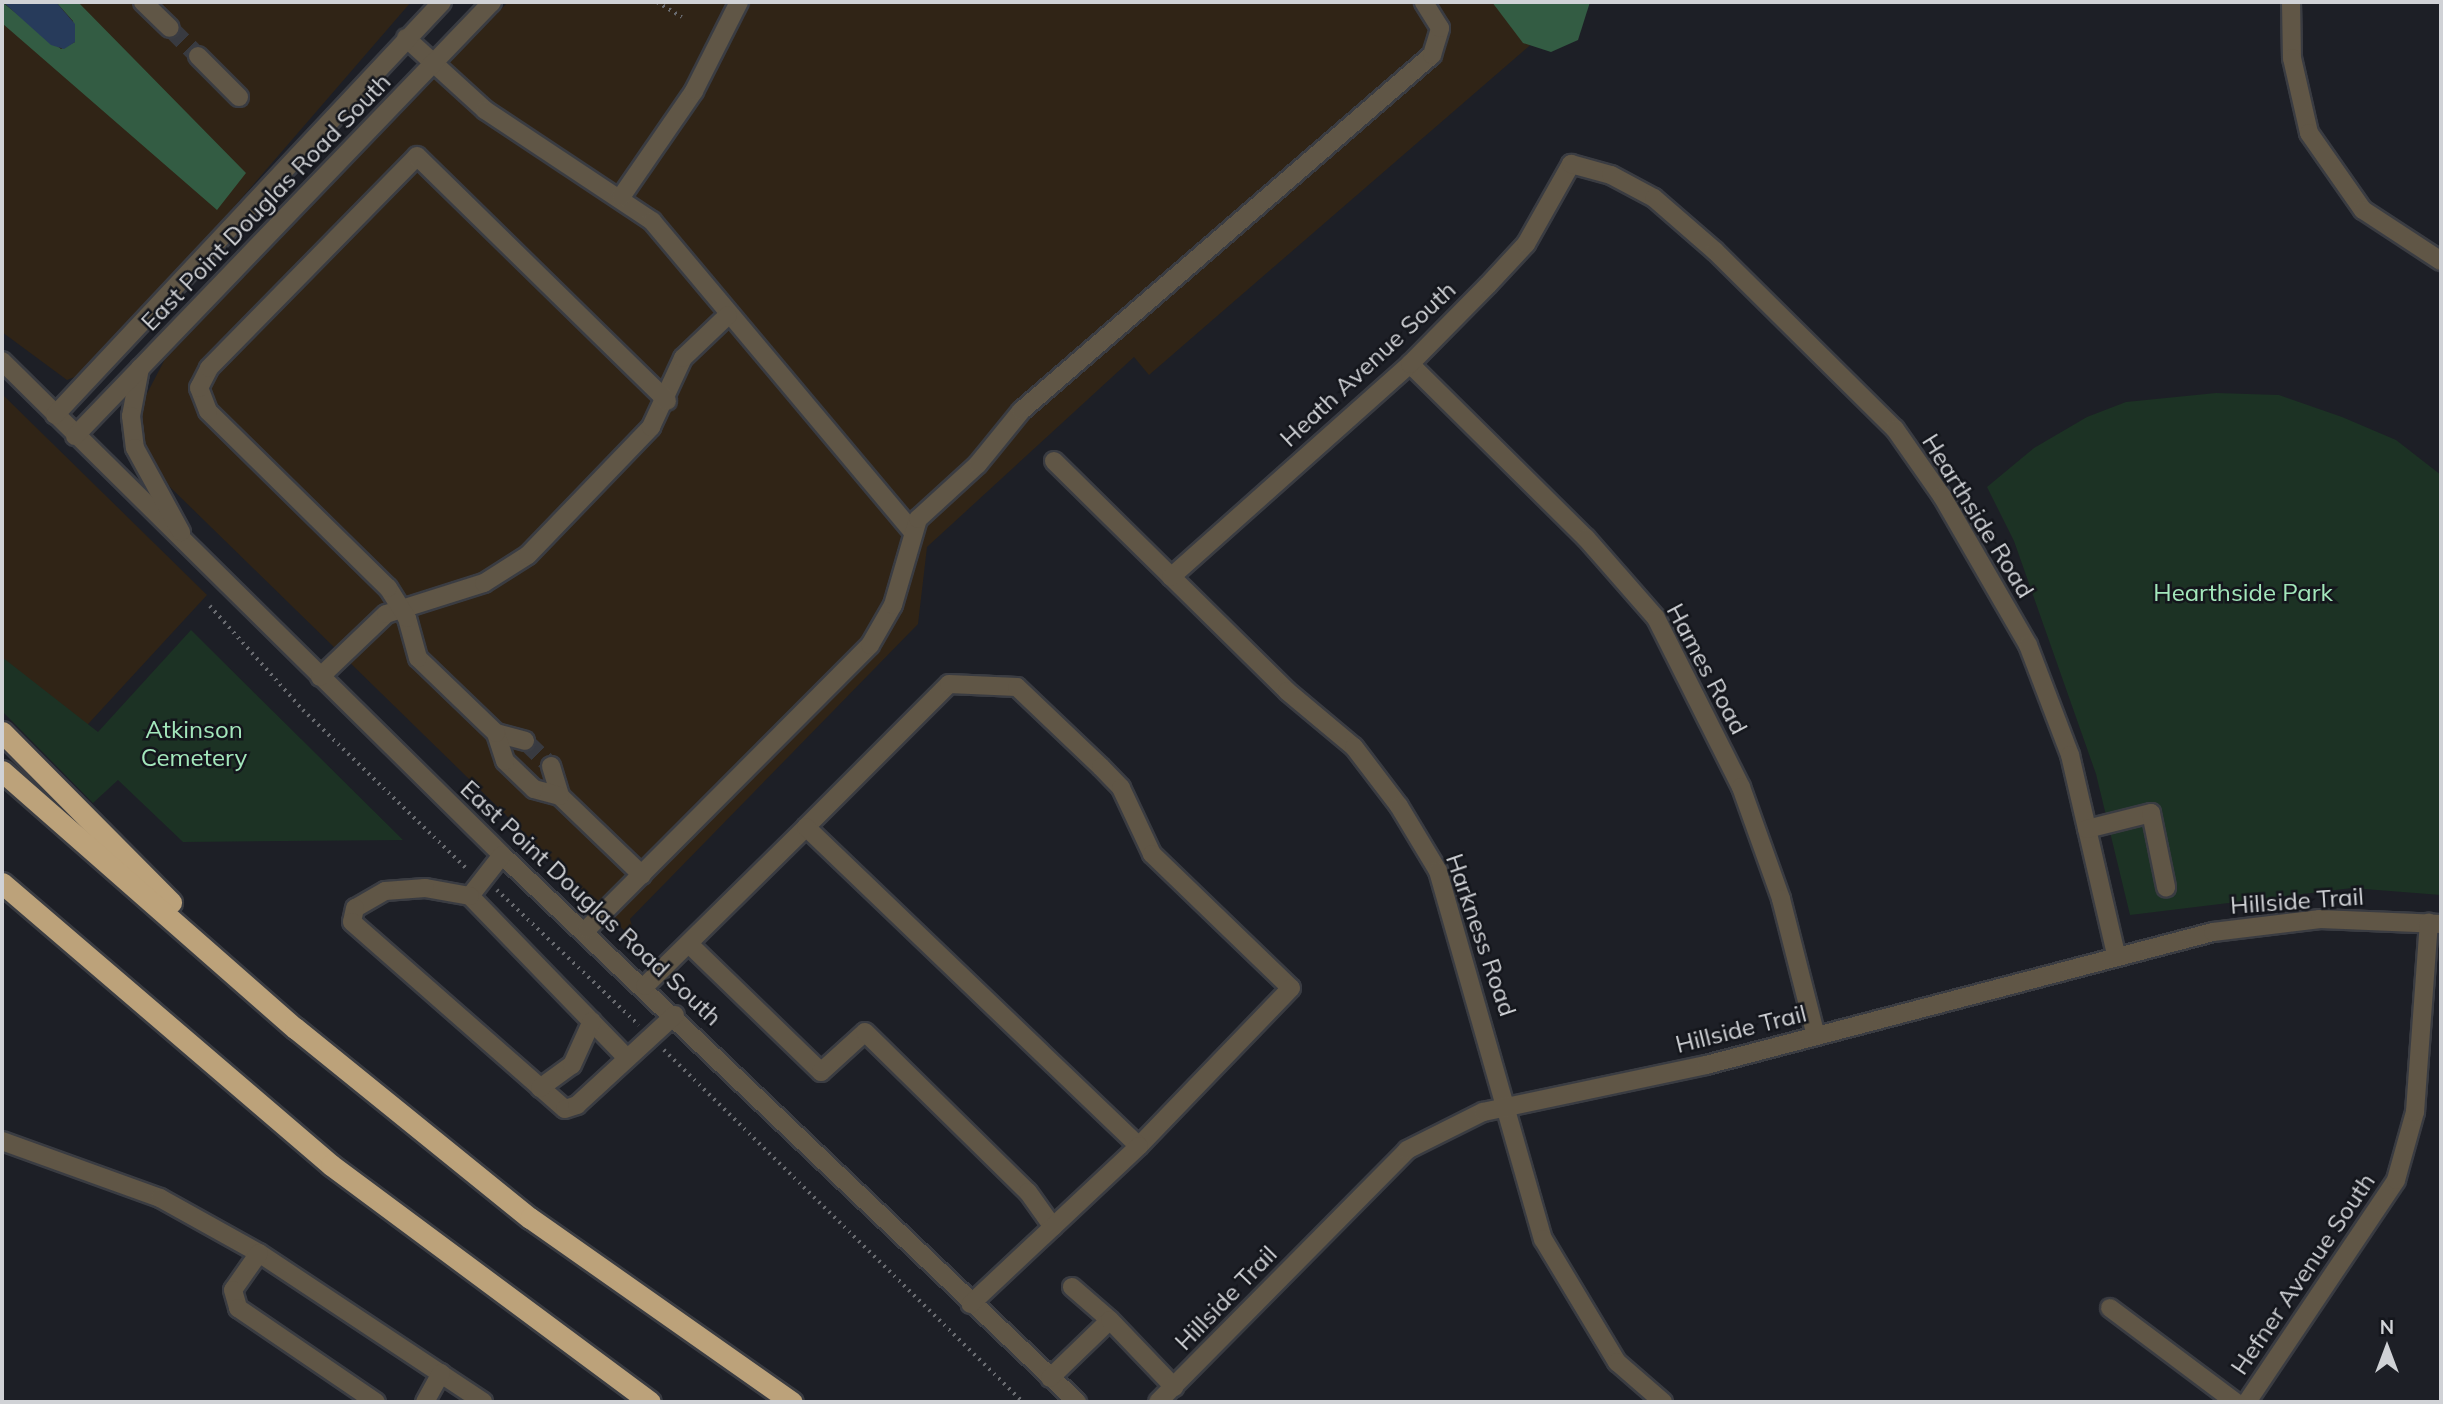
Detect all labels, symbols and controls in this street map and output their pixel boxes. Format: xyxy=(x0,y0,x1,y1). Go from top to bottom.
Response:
street label: East Point Douglas Road South xyxy=(135,67,397,337)
street label: Heath Avenue South xyxy=(1274,275,1462,453)
street label: Hearthside Road xyxy=(1916,429,2040,603)
park label: Hearthside Park xyxy=(2153,579,2333,607)
street label: Hames Road xyxy=(1661,599,1753,739)
park label: Atkinson Cemetery xyxy=(141,716,247,772)
street label: East Point Douglas Road South xyxy=(455,774,727,1032)
street label: Harkness Road xyxy=(1440,850,1522,1020)
street label: Hillside Trail xyxy=(2229,882,2365,920)
street label: Hillside Trail xyxy=(1673,999,1809,1059)
street label: Hefner Avenue South xyxy=(2225,1168,2381,1380)
street label: Hillside Trail xyxy=(1169,1240,1283,1356)
north arrow xyxy=(2352,1313,2422,1383)
text: N xyxy=(2380,1315,2394,1339)

